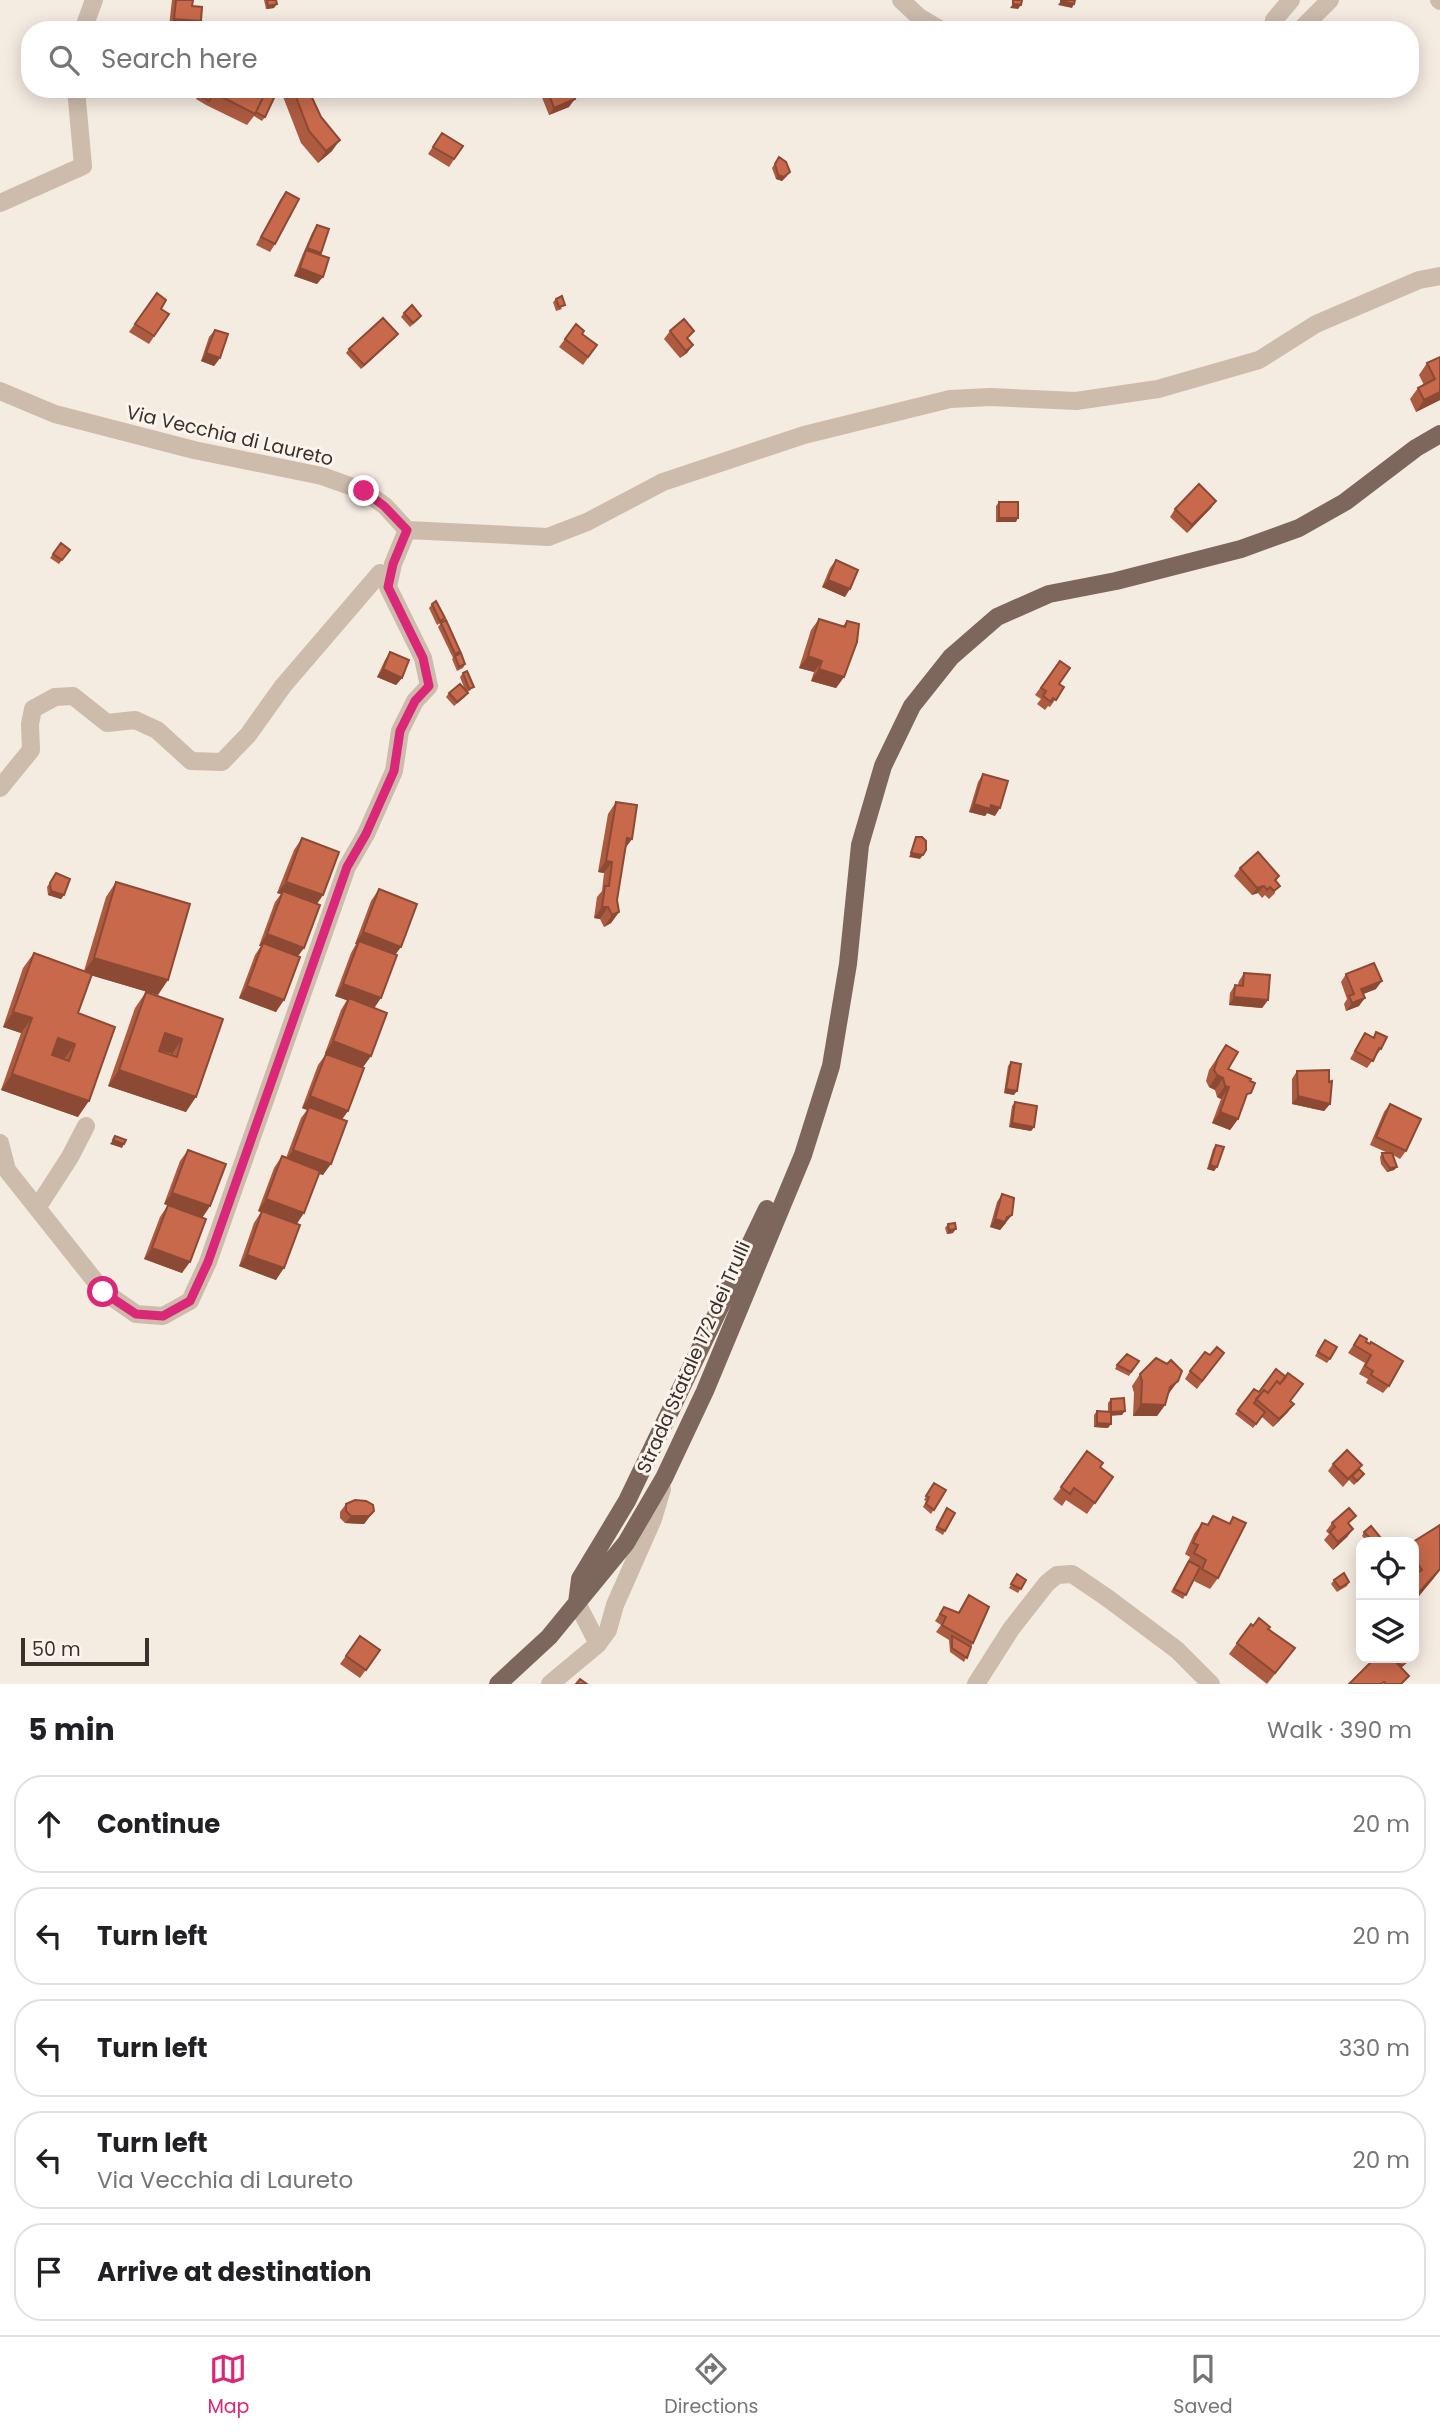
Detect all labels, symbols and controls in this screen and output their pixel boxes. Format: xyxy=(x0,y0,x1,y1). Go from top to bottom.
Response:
search box xyxy=(21,21,1419,98)
icon: search xyxy=(45,41,83,79)
text: Search here xyxy=(101,41,258,77)
street label: Via Vecchia di Laureto xyxy=(124,399,336,472)
route end xyxy=(348,475,379,506)
street label: Strada Statale 172 dei Trulli xyxy=(630,1237,757,1478)
route start xyxy=(87,1276,118,1307)
map controls xyxy=(1356,1537,1419,1663)
button: locate xyxy=(1356,1537,1419,1600)
button: layers xyxy=(1356,1600,1419,1663)
scale bar xyxy=(21,1635,149,1667)
text: 50 m xyxy=(32,1636,81,1663)
text: 5 min xyxy=(28,1708,115,1751)
text: Walk · 390 m xyxy=(1267,1714,1412,1746)
icon: ahead xyxy=(30,1805,68,1843)
text: Continue xyxy=(97,1806,220,1842)
text: 20 m xyxy=(1352,1808,1410,1840)
icon: left xyxy=(30,1917,68,1955)
text: Turn left xyxy=(97,1918,208,1954)
text: 20 m xyxy=(1352,1920,1410,1952)
icon: left xyxy=(30,2029,68,2067)
text: Turn left xyxy=(97,2030,208,2066)
text: 330 m xyxy=(1339,2032,1410,2064)
text: Turn left xyxy=(97,2125,208,2161)
icon: left xyxy=(30,2141,68,2179)
text: 20 m xyxy=(1352,2144,1410,2176)
text: Via Vecchia di Laureto xyxy=(97,2164,353,2196)
icon: arrive xyxy=(30,2253,68,2291)
text: Arrive at destination xyxy=(97,2254,372,2290)
tab: Map xyxy=(207,2350,249,2421)
tab: Directions xyxy=(664,2350,759,2421)
tab: Saved xyxy=(1173,2350,1233,2421)

